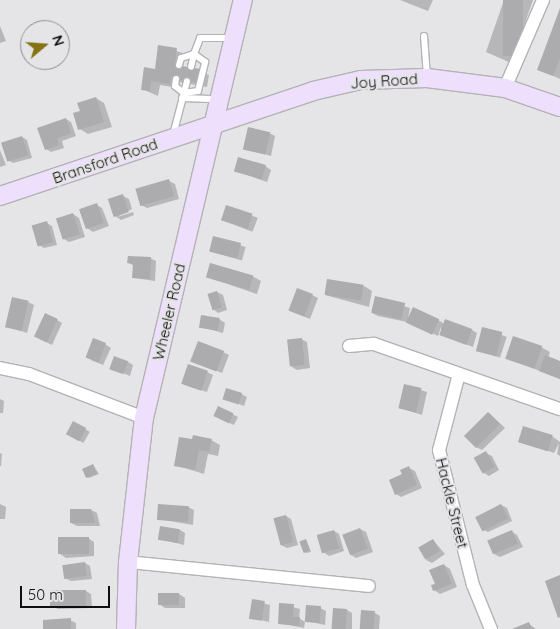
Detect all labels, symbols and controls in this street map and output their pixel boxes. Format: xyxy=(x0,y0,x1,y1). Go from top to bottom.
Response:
north arrow xyxy=(20,20,70,70)
text: N xyxy=(48,33,68,48)
street label: Joy Road xyxy=(350,70,418,92)
street label: Bransford Road xyxy=(50,135,160,187)
street label: Wheeler Road xyxy=(149,262,189,362)
street label: Hackle Street xyxy=(432,456,472,550)
scale bar xyxy=(22,576,112,608)
text: 50 m xyxy=(28,585,63,604)

